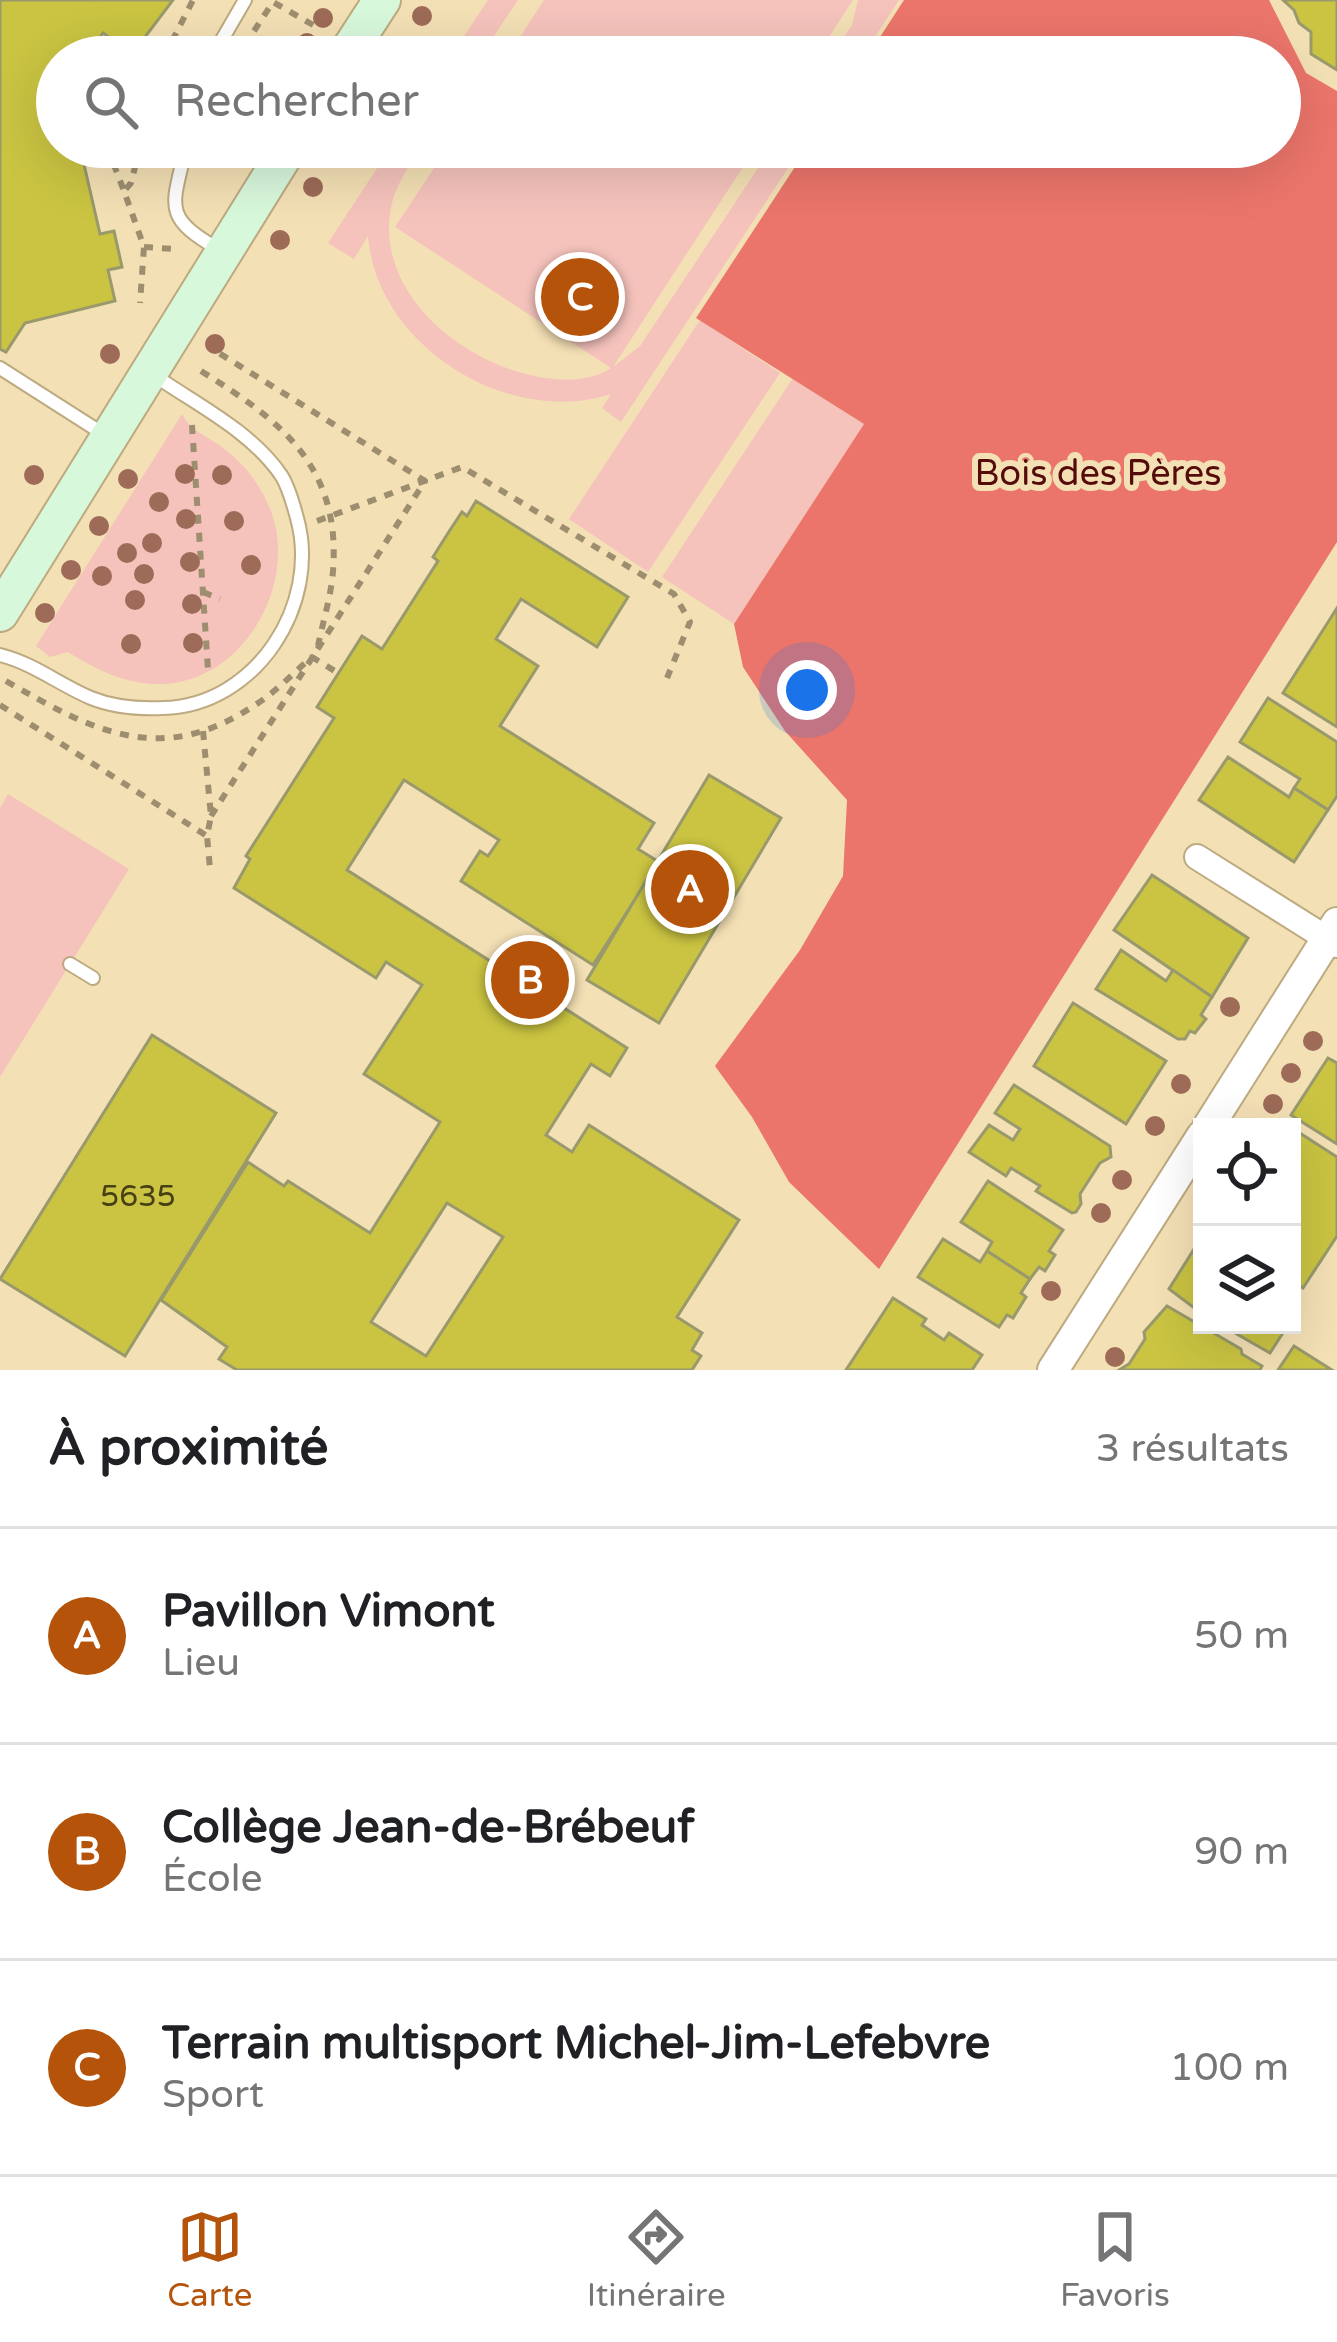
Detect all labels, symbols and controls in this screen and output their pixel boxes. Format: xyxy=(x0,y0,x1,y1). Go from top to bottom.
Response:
search box xyxy=(36,36,1301,168)
icon: search xyxy=(78,69,144,135)
text: Rechercher xyxy=(174,75,419,129)
pin: C xyxy=(541,252,619,342)
park label: Bois des Pères xyxy=(975,452,1221,495)
your location xyxy=(777,660,837,720)
pin: A xyxy=(651,844,729,934)
pin: B xyxy=(491,935,569,1025)
map controls xyxy=(1193,1118,1301,1334)
button: locate xyxy=(1193,1118,1301,1226)
house number: 5635 xyxy=(100,1178,176,1215)
button: layers xyxy=(1193,1226,1301,1334)
text: À proximité xyxy=(48,1417,328,1479)
text: 3 résultats xyxy=(1096,1425,1289,1472)
text: Pavillon Vimont xyxy=(162,1585,495,1639)
text: A xyxy=(72,1612,102,1659)
text: 50 m xyxy=(1194,1612,1289,1659)
text: Lieu xyxy=(162,1639,240,1686)
text: Collège Jean-de-Brébeuf xyxy=(162,1801,694,1855)
text: B xyxy=(73,1828,101,1875)
text: 90 m xyxy=(1194,1828,1289,1875)
text: École xyxy=(162,1855,262,1902)
text: Terrain multisport Michel-Jim-Lefebvre xyxy=(162,2017,990,2071)
text: C xyxy=(73,2044,101,2091)
text: 100 m xyxy=(1170,2044,1289,2091)
text: Sport xyxy=(162,2071,264,2118)
tab: Carte xyxy=(167,2204,252,2315)
tab: Itinéraire xyxy=(587,2204,726,2315)
tab: Favoris xyxy=(1060,2204,1170,2315)

